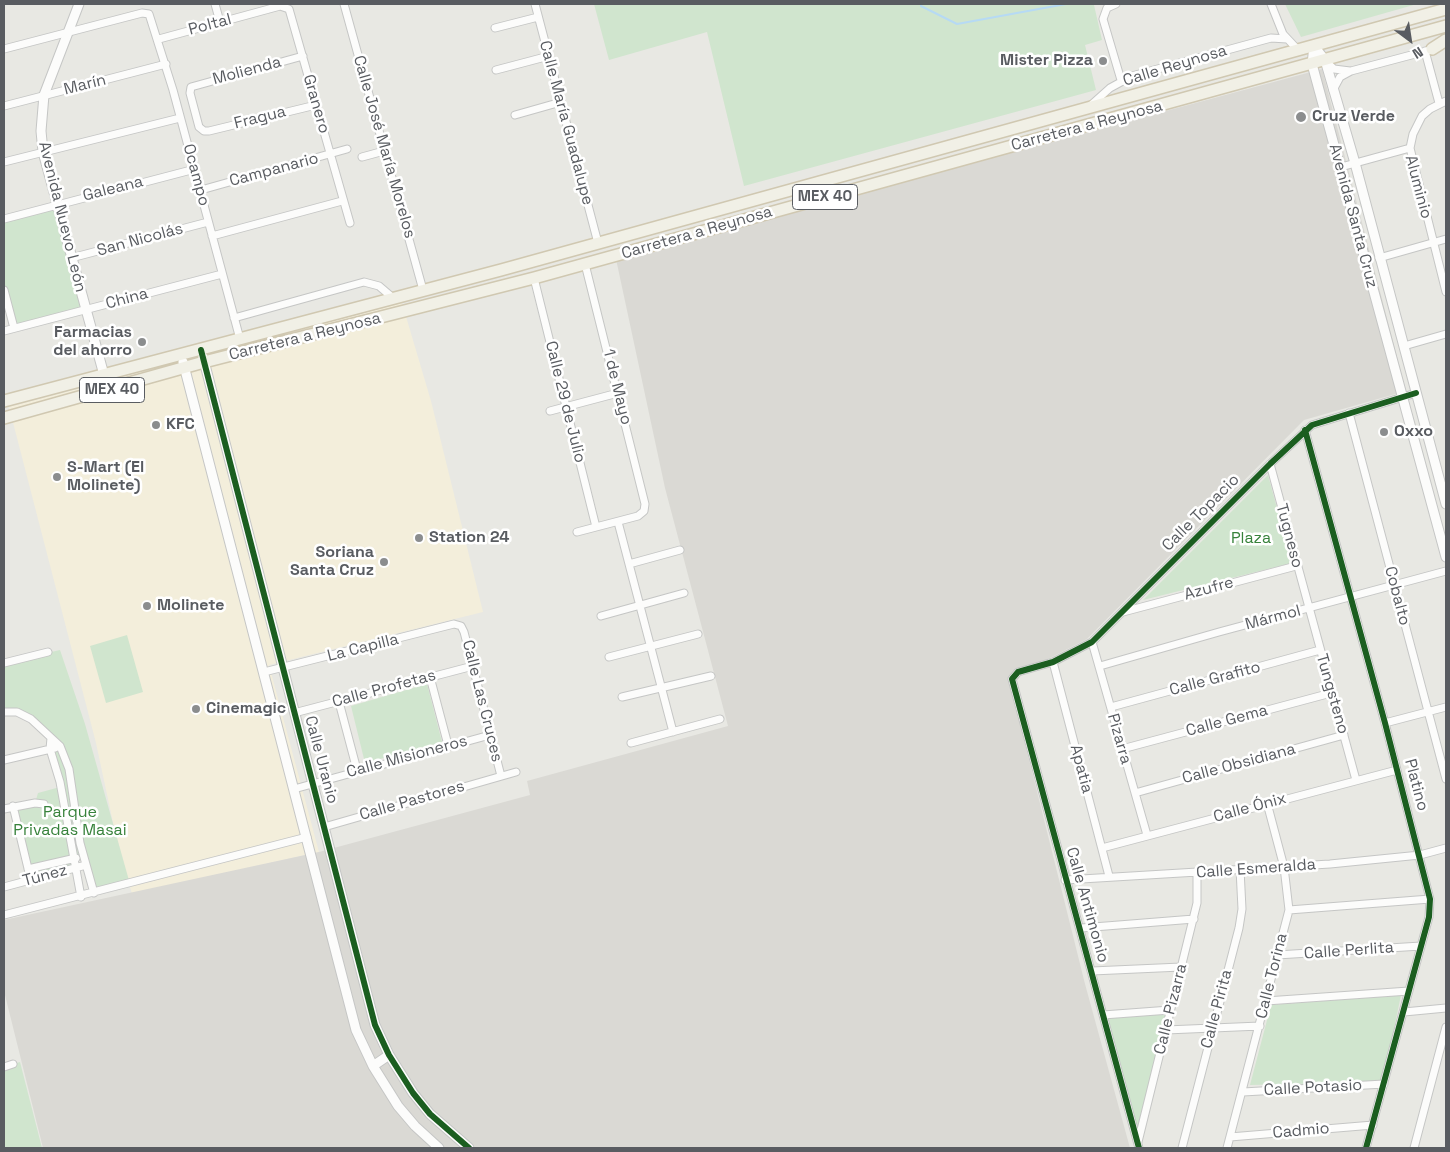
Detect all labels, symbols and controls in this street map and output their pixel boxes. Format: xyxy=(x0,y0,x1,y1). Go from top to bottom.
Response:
street label: Poltal xyxy=(186,10,234,40)
north arrow xyxy=(1385,15,1435,65)
street label: Calle María Guadalupe xyxy=(535,39,597,207)
street label: Calle Reynosa xyxy=(1121,41,1229,91)
text: N xyxy=(1409,43,1426,63)
place label: Mister Pizza xyxy=(1000,51,1093,71)
street label: Molienda xyxy=(211,53,283,89)
street label: Calle José María Morelos xyxy=(349,53,419,241)
marker: Mister Pizza xyxy=(1097,55,1109,67)
street label: Marín xyxy=(62,71,108,99)
street label: Granero xyxy=(298,72,334,136)
street label: Carretera a Reynosa xyxy=(1009,97,1165,155)
street label: Fragua xyxy=(232,102,288,134)
place label: Cruz Verde xyxy=(1312,107,1395,127)
marker: Cruz Verde xyxy=(1294,110,1308,124)
street label: Avenida Nuevo León xyxy=(34,140,90,294)
street label: Ocampo xyxy=(179,142,213,208)
street label: Avenida Santa Cruz xyxy=(1325,142,1381,290)
street label: Campanario xyxy=(227,149,321,191)
street label: Aluminio xyxy=(1400,153,1436,221)
street label: Galeana xyxy=(81,172,145,206)
road number: MEX 40 xyxy=(792,184,858,210)
street label: Carretera a Reynosa xyxy=(619,202,775,264)
street label: San Nicolás xyxy=(95,219,185,261)
street label: China xyxy=(104,284,150,314)
street label: Carretera a Reynosa xyxy=(227,309,383,365)
place label: Farmacias del ahorro xyxy=(53,323,132,361)
marker: Farmacias del ahorro xyxy=(136,336,148,348)
street label: Calle 29 de Julio xyxy=(541,339,589,465)
street label: 1 de Mayo xyxy=(598,347,636,427)
road number: MEX 40 xyxy=(80,378,144,402)
place label: KFC xyxy=(166,415,195,435)
marker: KFC xyxy=(150,419,162,431)
place label: Oxxo xyxy=(1394,422,1433,442)
marker: Oxxo xyxy=(1378,426,1390,438)
place label: S-Mart (El Molinete) xyxy=(67,458,144,496)
street label: Calle Topacio xyxy=(1158,470,1244,556)
marker: S-Mart (El Molinete) xyxy=(51,471,63,483)
street label: Tugneso xyxy=(1271,502,1307,570)
place label: Station 24 xyxy=(429,528,509,548)
park label: Plaza xyxy=(1231,529,1271,549)
marker: Station 24 xyxy=(413,532,425,544)
place label: Soriana Santa Cruz xyxy=(290,543,374,581)
marker: Soriana Santa Cruz xyxy=(378,556,390,568)
street label: Cobalto xyxy=(1380,564,1414,628)
street label: Azufre xyxy=(1182,573,1236,605)
place label: Molinete xyxy=(157,596,224,616)
marker: Molinete xyxy=(141,600,153,612)
street label: Mármol xyxy=(1243,601,1303,635)
street label: La Capilla xyxy=(325,630,401,666)
street label: Calle Las Cruces xyxy=(458,638,506,764)
street label: Tungsteno xyxy=(1311,652,1353,736)
street label: Calle Grafito xyxy=(1167,658,1263,700)
street label: Calle Profetas xyxy=(330,666,438,712)
place label: Cinemagic xyxy=(206,699,286,719)
street label: Calle Gema xyxy=(1184,701,1270,741)
marker: Cinemagic xyxy=(190,703,202,715)
street label: Pizarra xyxy=(1103,711,1135,767)
street label: Calle Uranio xyxy=(300,714,342,806)
street label: Calle Misioneros xyxy=(345,732,469,782)
street label: Calle Obsidiana xyxy=(1180,740,1298,788)
street label: Apatia xyxy=(1065,743,1097,795)
street label: Platino xyxy=(1400,757,1432,813)
street label: Calle Pastores xyxy=(357,777,467,825)
street label: Calle Ónix xyxy=(1211,789,1289,827)
park label: Parque Privadas Masai xyxy=(13,803,127,841)
street label: Calle Antimonio xyxy=(1061,845,1113,965)
street label: Calle Esmeralda xyxy=(1196,855,1316,883)
street label: Túnez xyxy=(21,861,69,891)
street label: Calle Torina xyxy=(1252,931,1292,1021)
street label: Calle Perlita xyxy=(1303,938,1395,964)
street label: Calle Pizarra xyxy=(1150,962,1192,1056)
street label: Calle Pirita xyxy=(1197,967,1237,1051)
street label: Calle Potasio xyxy=(1263,1076,1363,1100)
street label: Cadmio xyxy=(1272,1119,1330,1143)

